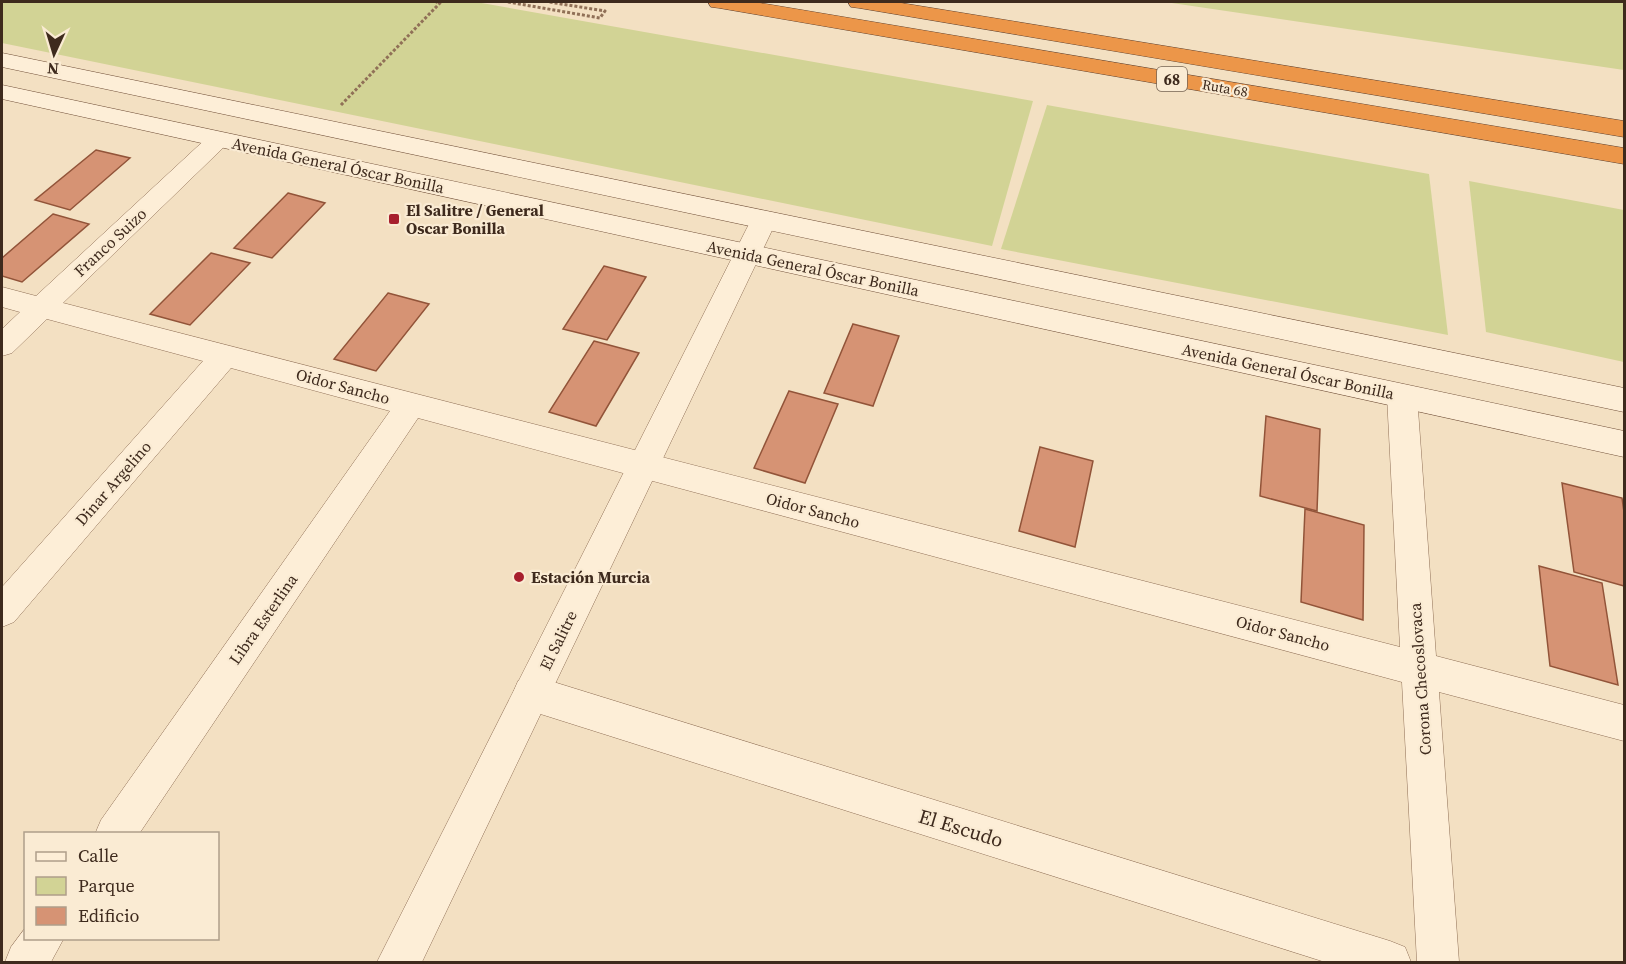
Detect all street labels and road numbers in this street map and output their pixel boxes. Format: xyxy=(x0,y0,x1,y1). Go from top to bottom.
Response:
road number: 68 xyxy=(1157,67,1187,91)
street label: Ruta 68 xyxy=(1201,74,1249,102)
street label: Avenida General Óscar Bonilla xyxy=(230,132,447,198)
street label: Franco Suizo xyxy=(69,203,151,281)
street label: Avenida General Óscar Bonilla xyxy=(705,235,922,301)
street label: Avenida General Óscar Bonilla xyxy=(1180,338,1397,404)
street label: Oidor Sancho xyxy=(294,363,393,409)
street label: Dinar Argelino xyxy=(70,436,156,530)
street label: Oidor Sancho xyxy=(764,487,863,533)
street label: Libra Esterlina xyxy=(224,569,303,669)
street label: Corona Checoslovaca xyxy=(1404,601,1436,756)
street label: El Salitre xyxy=(534,606,582,674)
street label: Oidor Sancho xyxy=(1234,610,1333,656)
street label: El Escudo xyxy=(915,802,1007,854)

